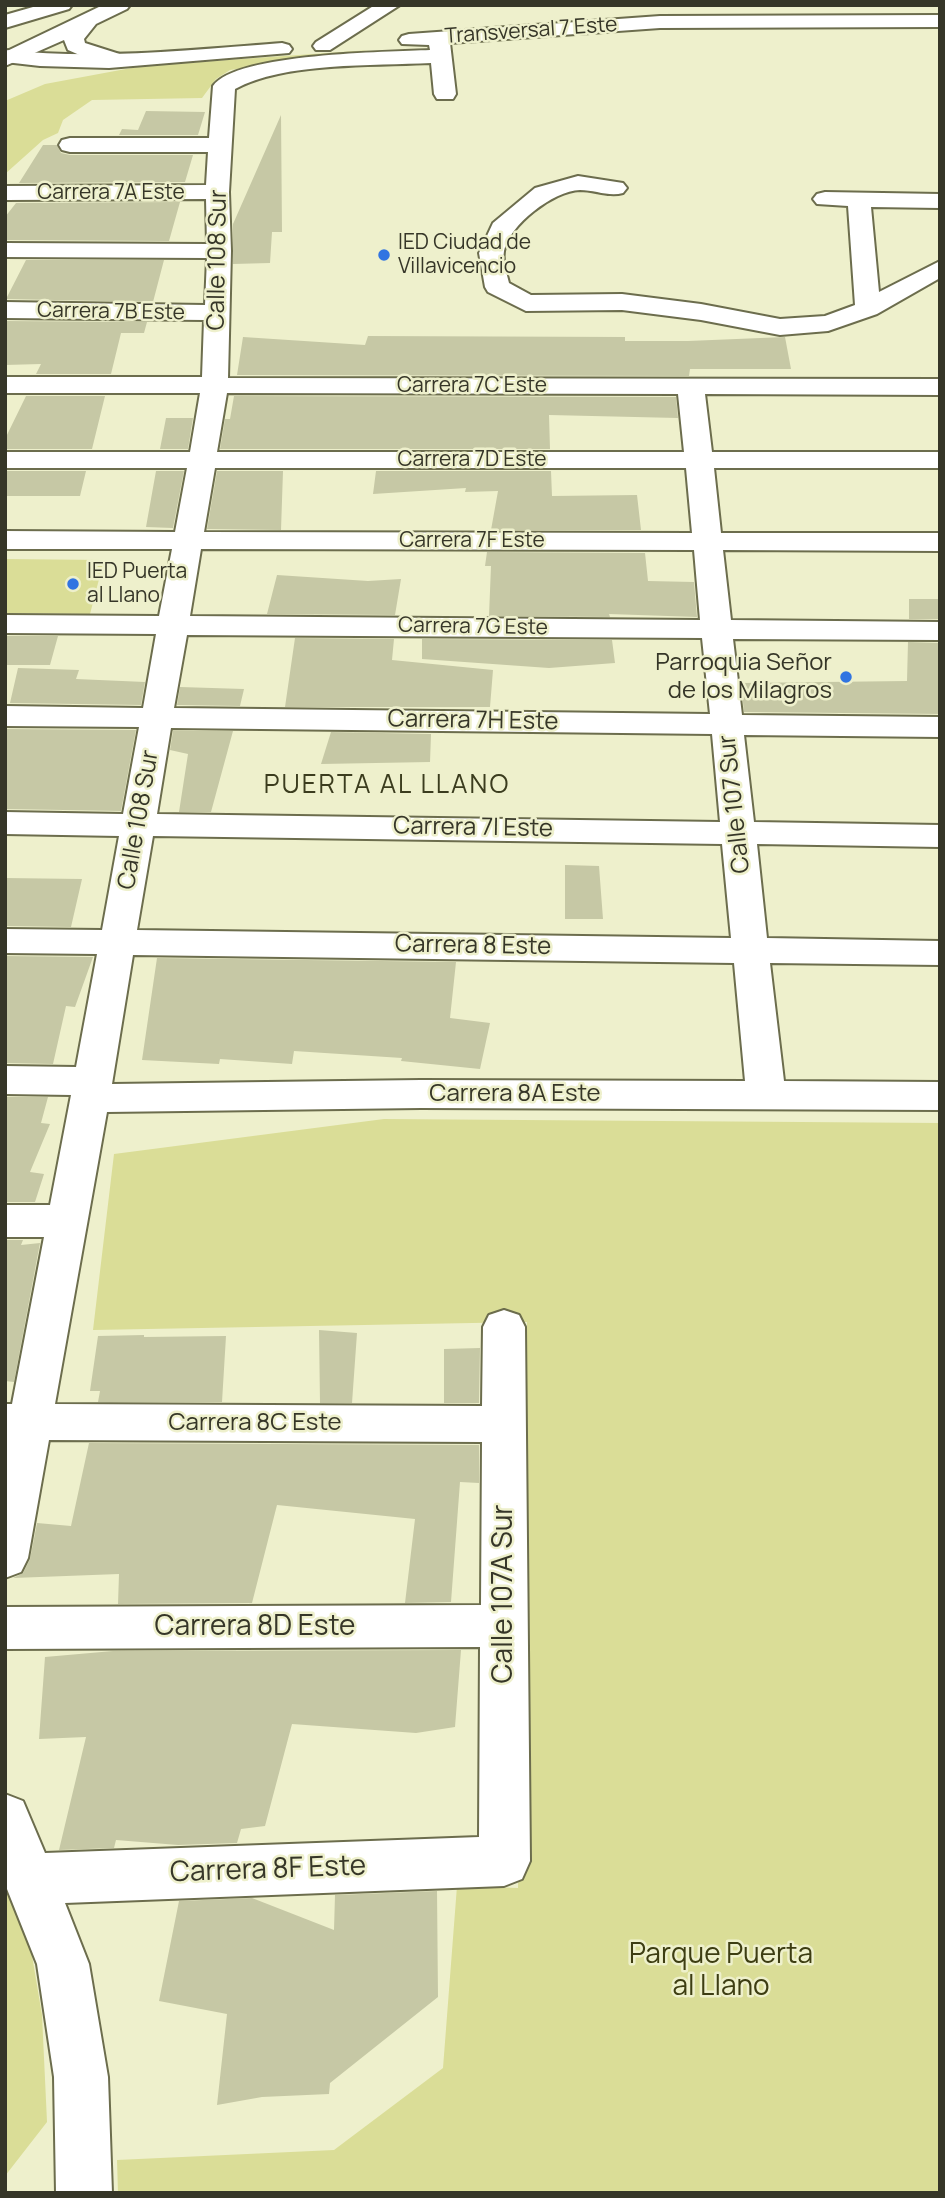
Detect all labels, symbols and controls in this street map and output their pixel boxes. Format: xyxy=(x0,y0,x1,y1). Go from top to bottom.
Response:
street label: Transversal 7 Este xyxy=(444,12,618,50)
street label: Carrera 7A Este xyxy=(37,180,185,206)
street label: Calle 108 Sur xyxy=(202,189,234,331)
place label: IED Ciudad de Villavicencio xyxy=(398,230,531,280)
marker: IED Ciudad de Villavicencio xyxy=(376,247,392,263)
street label: Carrera 7B Este xyxy=(37,298,185,326)
street label: Carrera 7C Este xyxy=(397,373,547,399)
street label: Carrera 7D Este xyxy=(397,447,547,473)
street label: Carrera 7F Este xyxy=(399,528,545,554)
place label: IED Puerta al Llano xyxy=(87,559,187,609)
marker: IED Puerta al Llano xyxy=(65,576,81,592)
street label: Carrera 7G Este xyxy=(398,613,548,641)
place label: Parroquia Señor de los Milagros xyxy=(655,649,832,705)
marker: Parroquia Señor de los Milagros xyxy=(838,669,854,685)
street label: Carrera 7H Este xyxy=(387,705,559,737)
street label: Calle 107 Sur xyxy=(713,733,757,875)
street label: Calle 108 Sur xyxy=(113,748,165,892)
district label: PUERTA AL LLANO xyxy=(266,770,508,802)
street label: Carrera 7I Este xyxy=(393,812,553,844)
street label: Carrera 8 Este xyxy=(395,930,551,962)
street label: Carrera 8A Este xyxy=(429,1080,601,1108)
street label: Carrera 8C Este xyxy=(168,1409,342,1437)
street label: Calle 107A Sur xyxy=(487,1505,521,1683)
street label: Carrera 8D Este xyxy=(155,1610,355,1644)
street label: Carrera 8F Este xyxy=(169,1850,367,1890)
park label: Parque Puerta al Llano xyxy=(629,1938,813,2004)

